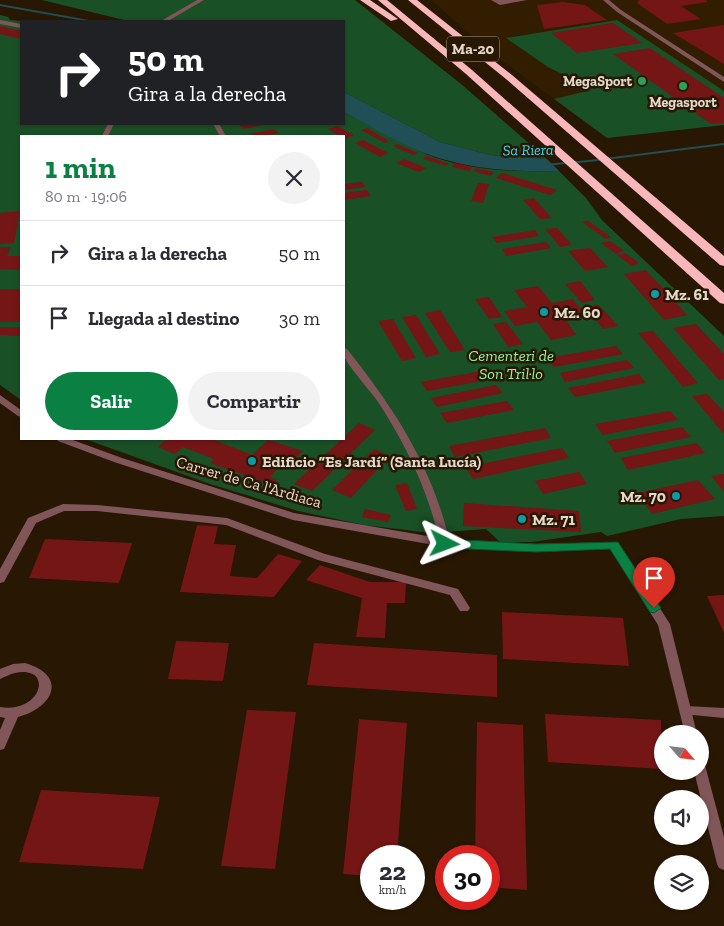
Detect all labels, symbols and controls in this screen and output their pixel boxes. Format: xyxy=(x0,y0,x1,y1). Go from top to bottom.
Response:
road number: Ma-20 xyxy=(447,36,499,62)
text: 50 m xyxy=(128,38,204,80)
icon: right xyxy=(45,40,110,105)
place label: MegaSport xyxy=(563,73,632,90)
marker: MegaSport xyxy=(636,75,648,87)
text: Gira a la derecha xyxy=(128,80,286,107)
marker: Megasport xyxy=(677,80,689,92)
place label: Megasport xyxy=(649,94,717,111)
water label: Sa Riera xyxy=(502,141,554,159)
text: 1 min xyxy=(45,150,116,186)
button: close xyxy=(268,152,320,204)
text: 80 m · 19:06 xyxy=(45,187,127,206)
icon: right xyxy=(45,239,73,267)
text: Gira a la derecha xyxy=(88,242,227,265)
text: 50 m xyxy=(279,242,320,265)
place label: Mz. 61 xyxy=(665,285,709,304)
marker: Mz. 61 xyxy=(649,288,661,300)
place label: Mz. 60 xyxy=(554,303,600,322)
icon: arrive xyxy=(45,304,73,332)
marker: Mz. 60 xyxy=(538,306,550,318)
text: Llegada al destino xyxy=(88,307,239,330)
text: 30 m xyxy=(279,307,320,330)
park label: Cementeri de Son Tril·lo xyxy=(468,346,554,383)
button: Salir xyxy=(45,372,178,430)
button: Compartir xyxy=(188,372,320,430)
street label: Carrer de Ca l'Ardiaca xyxy=(174,452,324,512)
place label: Edificio “Es Jardí” (Santa Lucía) xyxy=(262,452,481,471)
marker: Edificio “Es Jardí” (Santa Lucía) xyxy=(246,455,258,467)
place label: Mz. 70 xyxy=(620,487,666,506)
marker: Mz. 70 xyxy=(670,490,682,502)
place label: Mz. 71 xyxy=(532,510,575,529)
marker: Mz. 71 xyxy=(516,513,528,525)
position arrow xyxy=(418,517,470,569)
pin xyxy=(633,557,675,608)
icon: arrive xyxy=(640,564,668,592)
north arrow xyxy=(654,725,709,780)
map controls xyxy=(654,725,709,910)
button: sound xyxy=(654,790,709,845)
speed limit sign: 30 xyxy=(435,845,500,910)
button: layers xyxy=(654,855,709,910)
text: 22 xyxy=(379,856,406,886)
text: km/h xyxy=(379,883,406,897)

